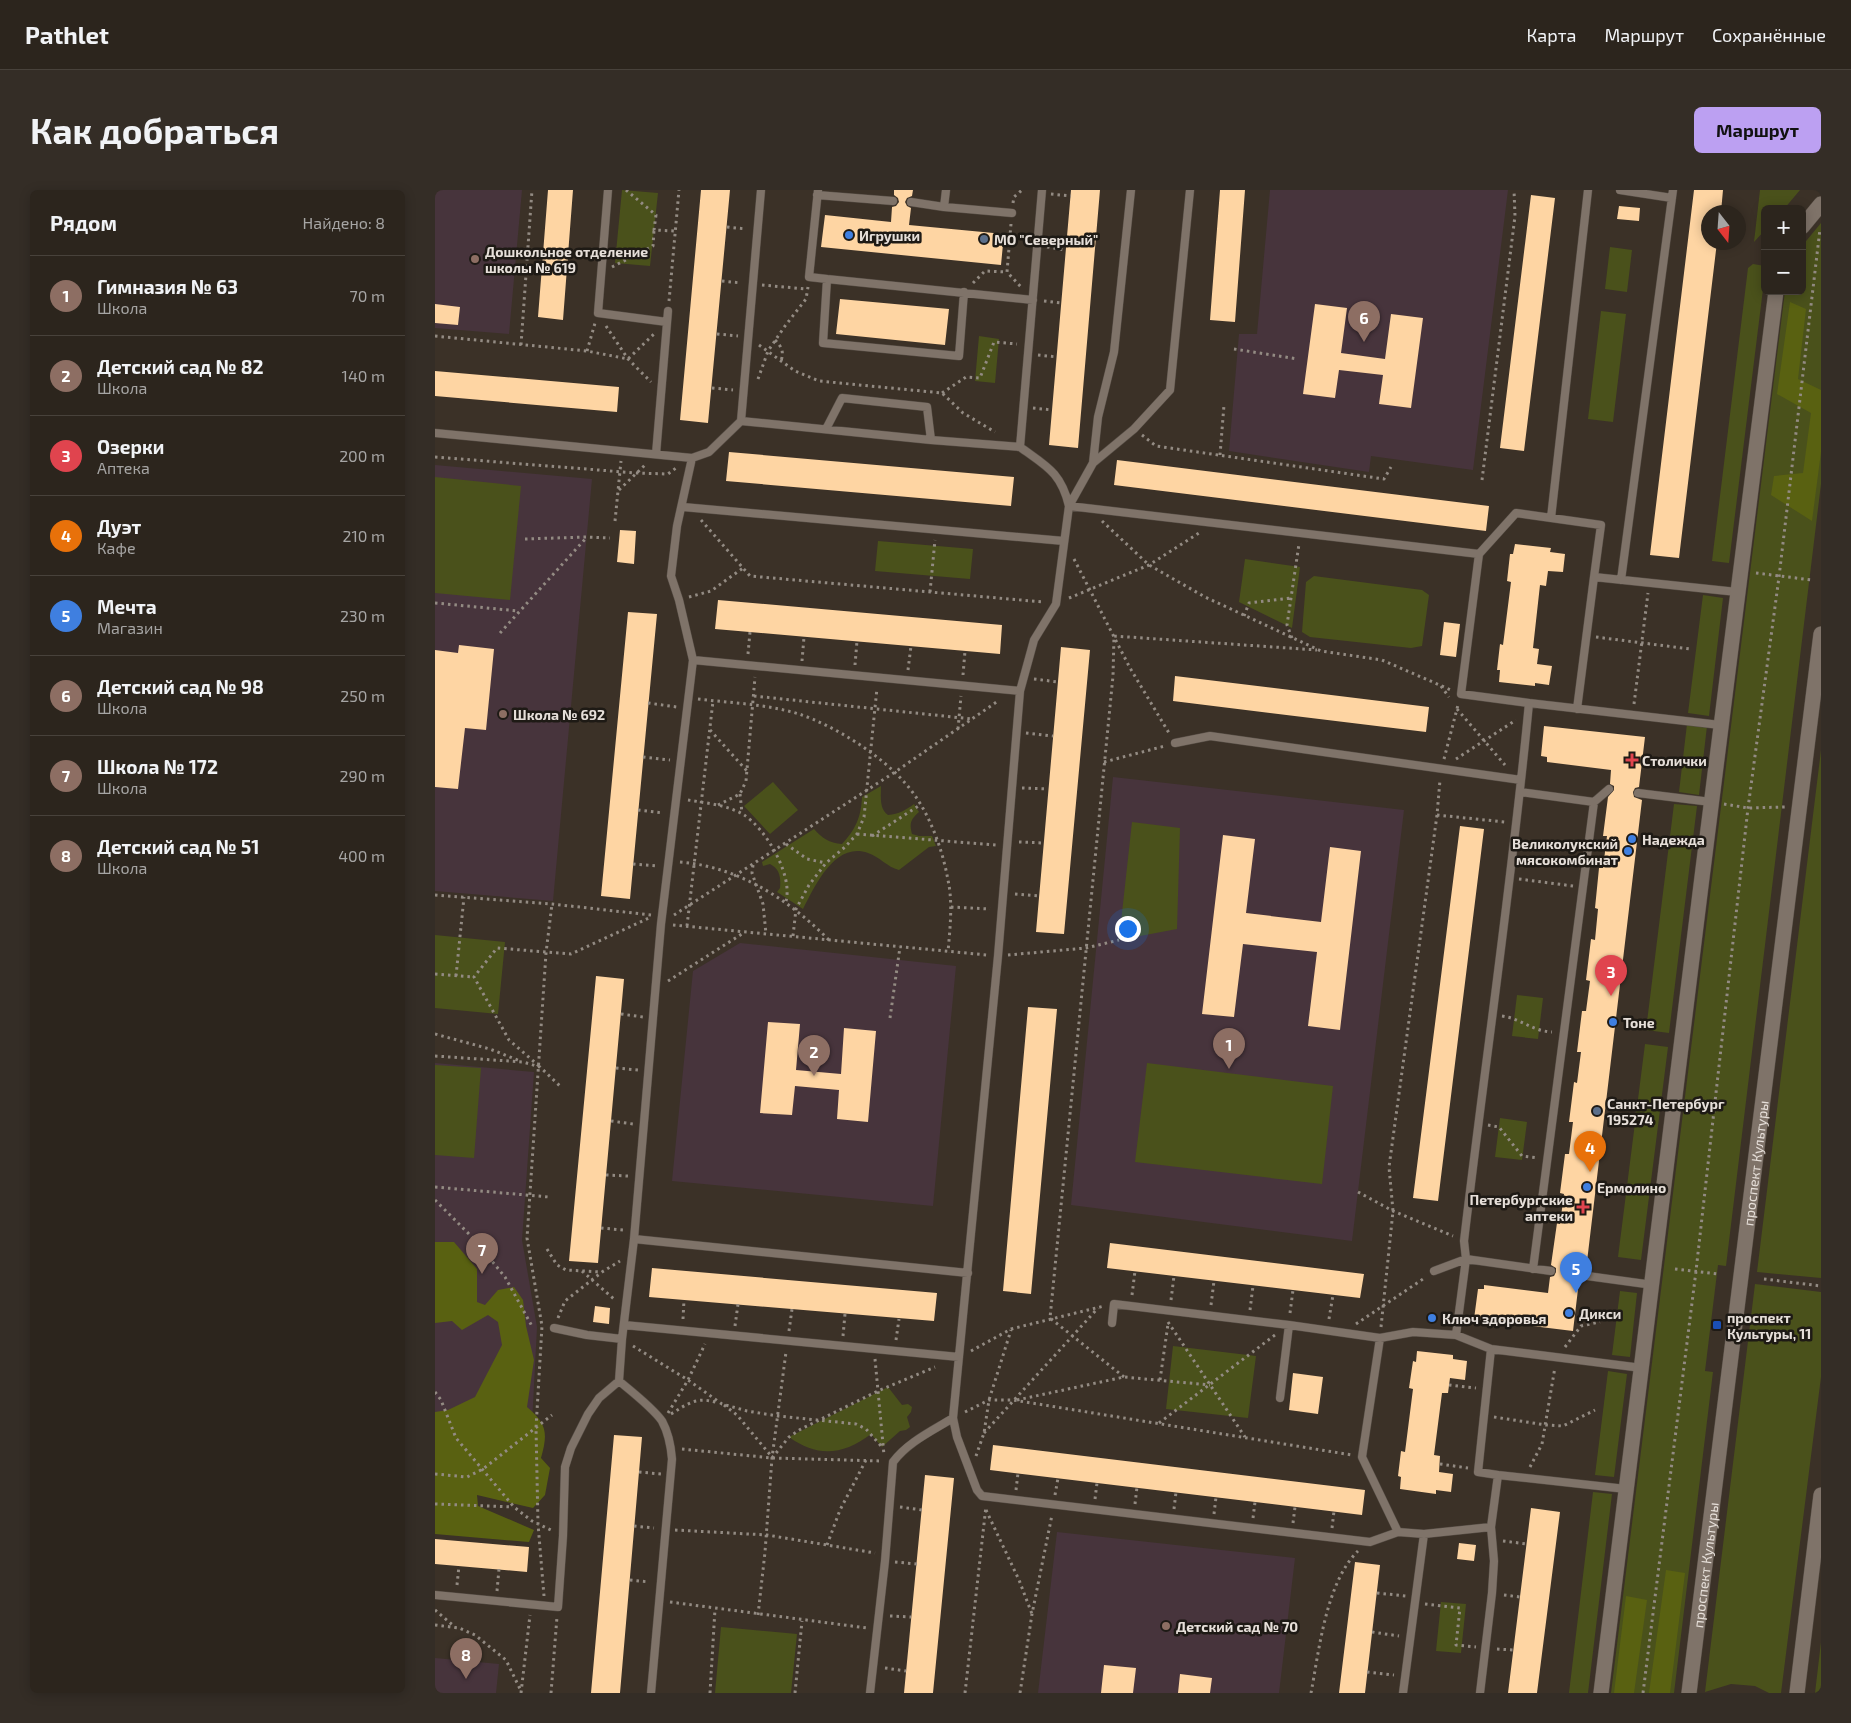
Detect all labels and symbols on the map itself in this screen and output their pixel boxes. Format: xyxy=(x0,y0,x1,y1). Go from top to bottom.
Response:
north arrow xyxy=(1701,205,1746,250)
place label: Игрушки xyxy=(859,227,920,244)
marker: Игрушки xyxy=(843,229,855,241)
place label: МО "Северный" xyxy=(994,231,1098,248)
marker: МО "Северный" xyxy=(978,233,990,245)
place label: Дошкольное отделение школы № 619 xyxy=(485,243,648,276)
marker: Дошкольное отделение школы № 619 xyxy=(469,253,481,265)
pin: 6 xyxy=(1348,301,1380,342)
place label: Школа № 692 xyxy=(513,706,605,723)
marker: Школа № 692 xyxy=(497,708,509,720)
place label: Столички xyxy=(1642,752,1707,769)
marker: Столички xyxy=(1626,754,1638,766)
place label: Надежда xyxy=(1642,831,1705,848)
marker: Надежда xyxy=(1626,833,1638,845)
place label: Великолукский мясокомбинат xyxy=(1512,835,1618,868)
marker: Великолукский мясокомбинат xyxy=(1622,845,1634,857)
your location xyxy=(1115,916,1141,942)
pin: 3 xyxy=(1595,955,1627,996)
place label: Тоне xyxy=(1623,1014,1655,1031)
marker: Тоне xyxy=(1607,1016,1619,1028)
pin: 1 xyxy=(1213,1028,1245,1069)
pin: 2 xyxy=(798,1035,830,1076)
place label: Санкт-Петербург 195274 xyxy=(1607,1095,1725,1128)
street label: проспект Культуры xyxy=(1739,1099,1771,1227)
marker: Санкт-Петербург 195274 xyxy=(1591,1105,1603,1117)
pin: 4 xyxy=(1574,1131,1606,1172)
place label: Ермолино xyxy=(1597,1179,1666,1196)
marker: Ермолино xyxy=(1581,1181,1593,1193)
place label: Петербургские аптеки xyxy=(1469,1191,1573,1224)
marker: Петербургские аптеки xyxy=(1577,1201,1589,1213)
pin: 7 xyxy=(466,1233,498,1274)
pin: 5 xyxy=(1560,1252,1592,1293)
place label: Дикси xyxy=(1579,1305,1621,1322)
marker: Дикси xyxy=(1563,1307,1575,1319)
place label: проспект Культуры, 11 xyxy=(1727,1309,1811,1342)
place label: Ключ здоровья xyxy=(1442,1310,1546,1327)
marker: Ключ здоровья xyxy=(1426,1312,1438,1324)
marker: проспект Культуры, 11 xyxy=(1711,1319,1723,1331)
street label: проспект Культуры xyxy=(1689,1501,1721,1629)
place label: Детский сад № 70 xyxy=(1176,1618,1298,1635)
marker: Детский сад № 70 xyxy=(1160,1620,1172,1632)
pin: 8 xyxy=(450,1638,482,1679)

